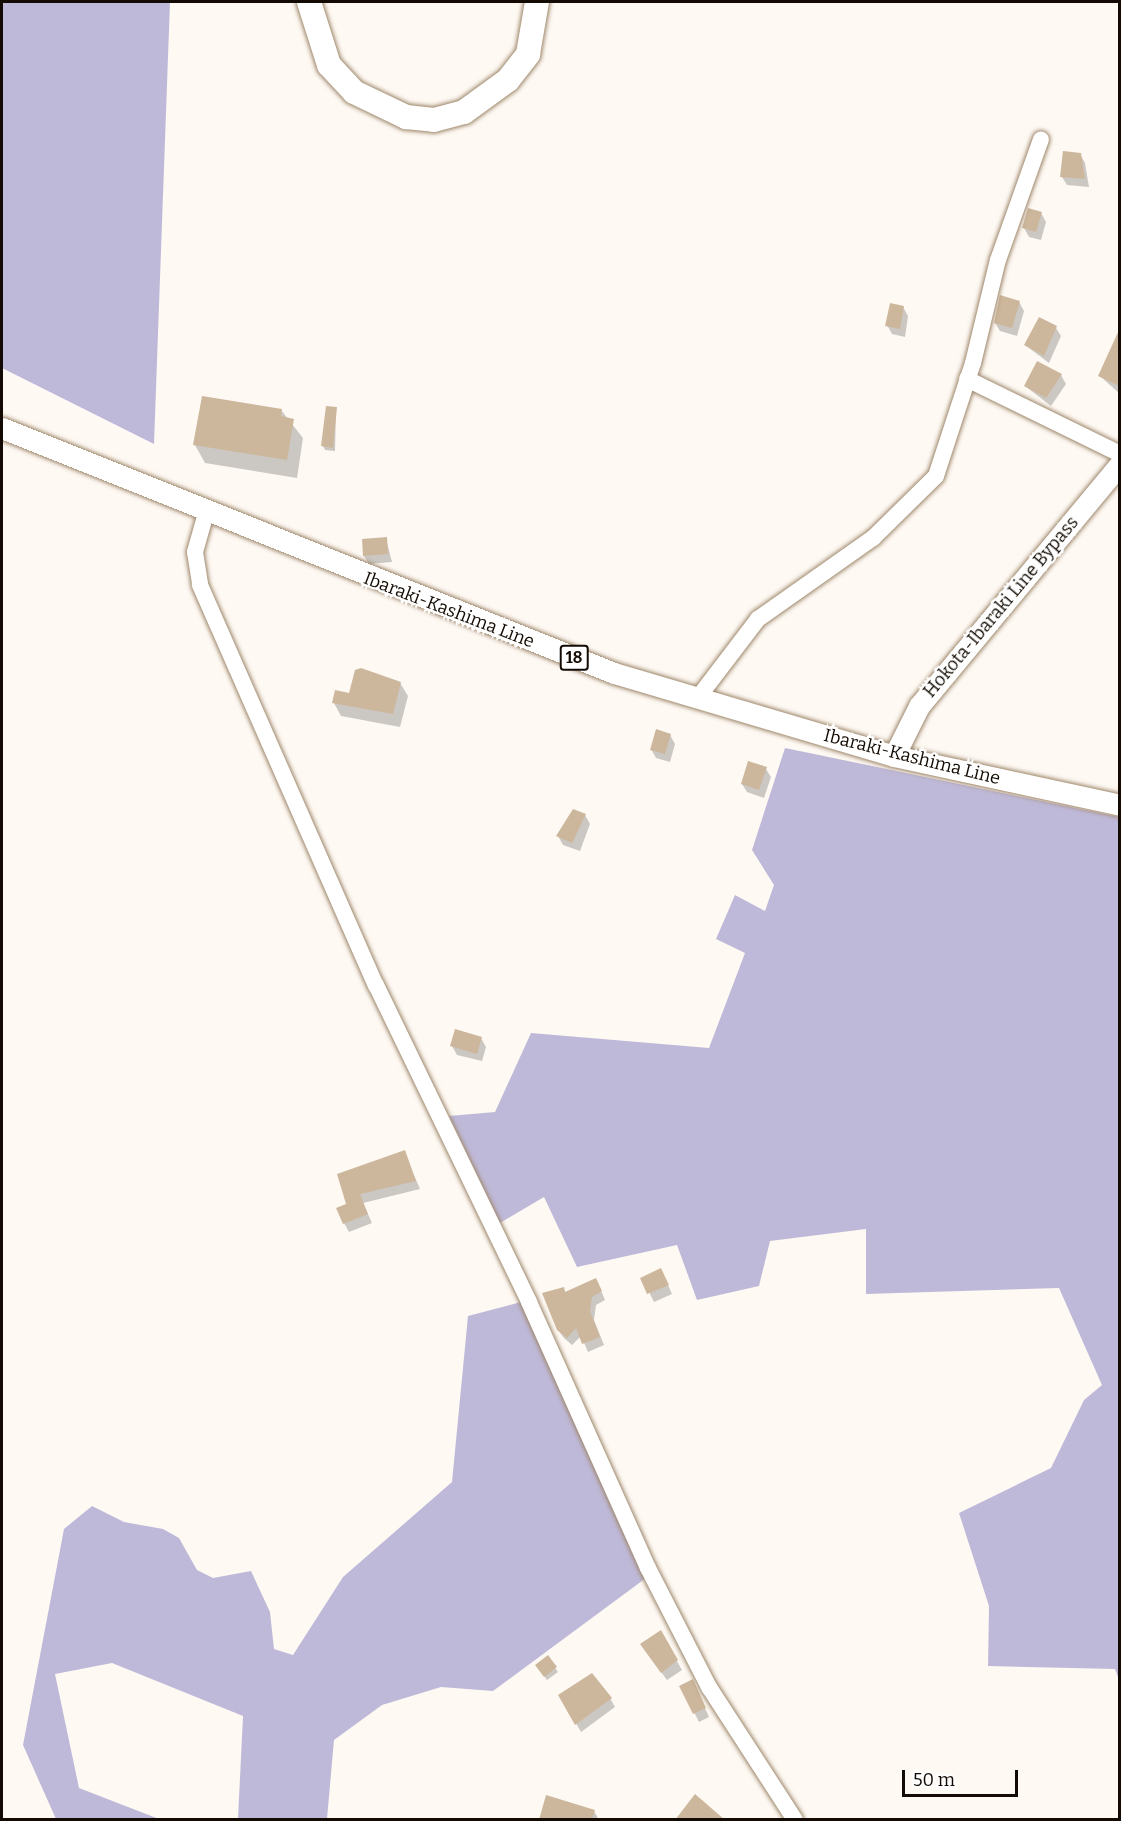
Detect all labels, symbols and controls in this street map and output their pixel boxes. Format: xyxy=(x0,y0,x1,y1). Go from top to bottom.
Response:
street label: Hokota-Ibaraki Line Bypass xyxy=(919,512,1083,702)
street label: Ibaraki-Kashima Line xyxy=(361,567,537,653)
road number: 18 xyxy=(559,645,589,671)
street label: Ibaraki-Kashima Line xyxy=(821,725,1003,789)
scale bar xyxy=(905,1758,1020,1796)
text: 50 m xyxy=(913,1769,955,1791)

